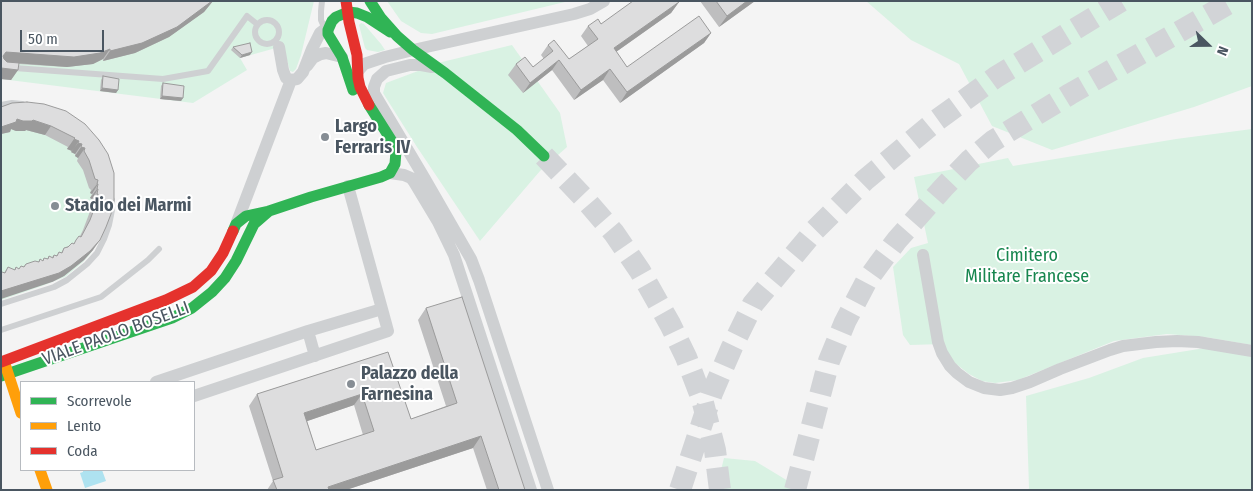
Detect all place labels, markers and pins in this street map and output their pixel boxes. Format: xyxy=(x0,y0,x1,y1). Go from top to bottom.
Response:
place label: Largo Ferraris IV xyxy=(335,116,410,158)
marker: Largo Ferraris IV xyxy=(319,131,331,143)
place label: Stadio dei Marmi xyxy=(65,195,192,217)
marker: Stadio dei Marmi xyxy=(49,200,61,212)
place label: Palazzo della Farnesina xyxy=(361,363,458,406)
marker: Palazzo della Farnesina xyxy=(345,378,357,390)

